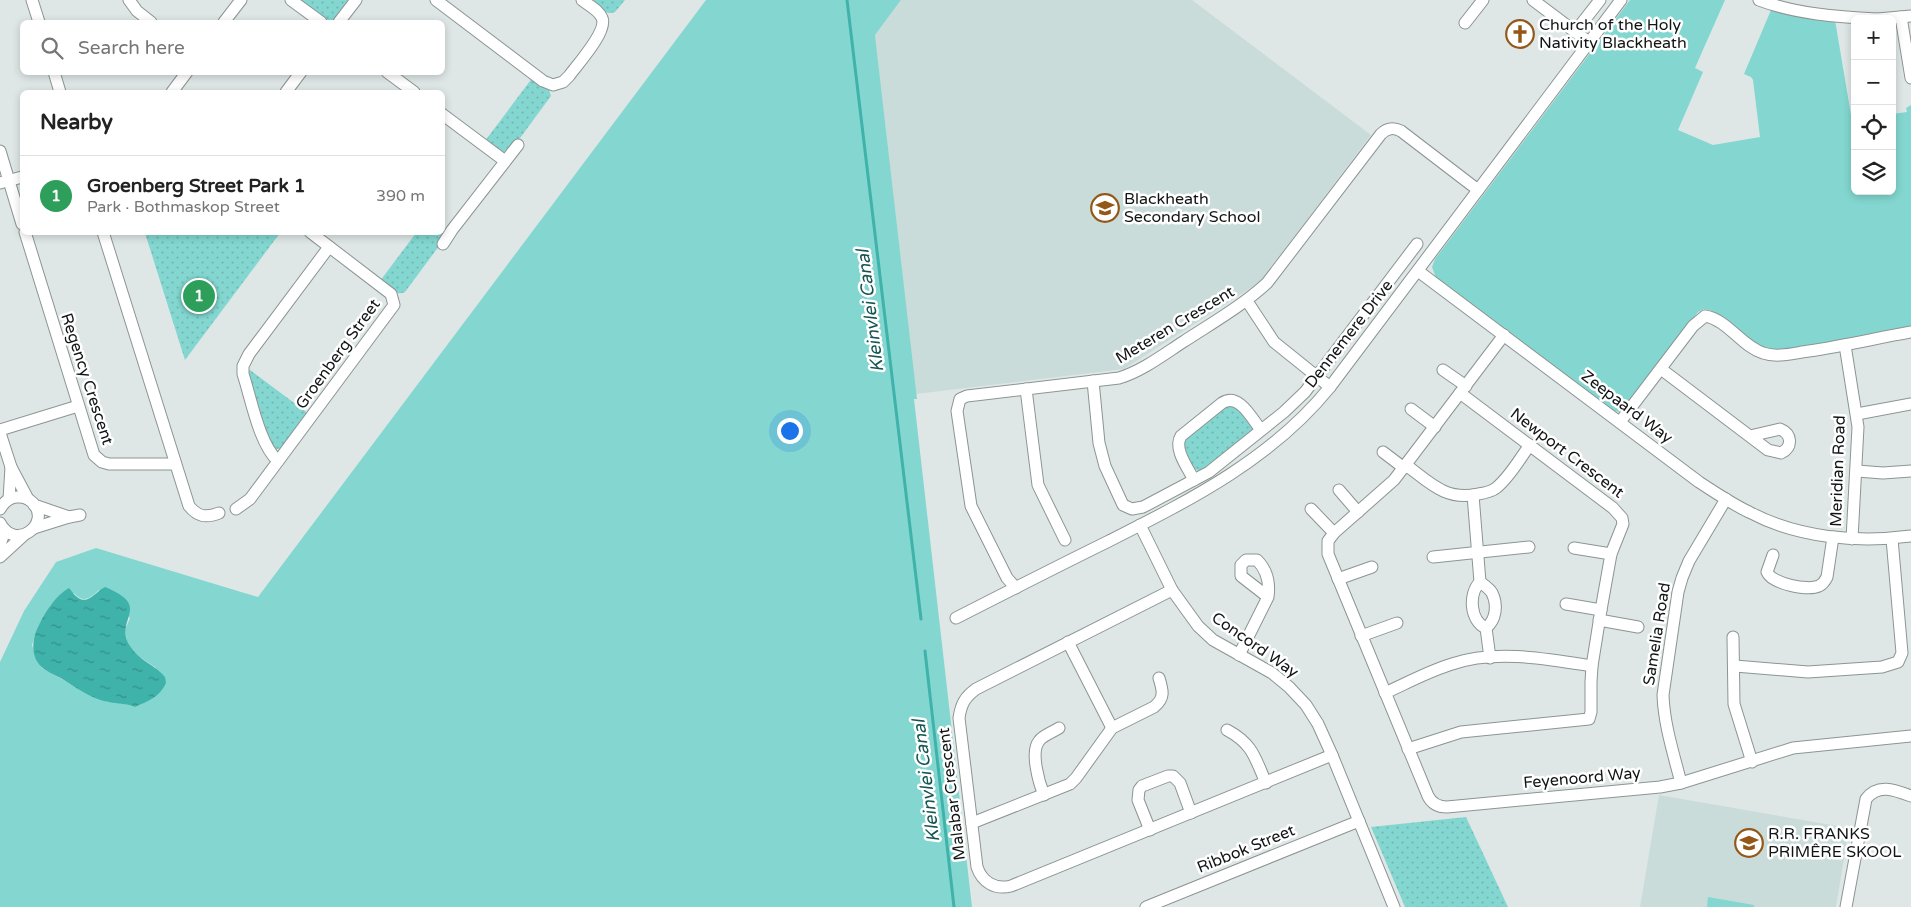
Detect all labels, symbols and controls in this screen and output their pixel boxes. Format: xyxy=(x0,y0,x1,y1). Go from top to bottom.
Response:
place label: Church of the Holy Nativity Blackheath xyxy=(1539,15,1687,53)
map controls xyxy=(1851,15,1896,195)
button: + xyxy=(1851,15,1896,60)
church icon: Church of the Holy Nativity Blackheath xyxy=(1505,19,1535,49)
search box xyxy=(20,20,445,75)
icon: search xyxy=(38,34,66,62)
text: Search here xyxy=(78,37,185,59)
button: − xyxy=(1851,60,1896,105)
button: locate xyxy=(1851,105,1896,150)
text: Nearby xyxy=(40,110,113,135)
button: layers xyxy=(1851,150,1896,195)
text: Groenberg Street Park 1 xyxy=(87,175,306,197)
text: 1 xyxy=(51,186,61,206)
text: 390 m xyxy=(376,186,425,206)
place label: Blackheath Secondary School xyxy=(1124,189,1260,227)
school or university icon: Blackheath Secondary School xyxy=(1090,193,1120,223)
text: Park · Bothmaskop Street xyxy=(87,197,280,217)
water label: Kleinvlei Canal xyxy=(851,246,888,374)
street label: Dennemere Drive xyxy=(1301,276,1397,392)
pin: 1 xyxy=(183,277,215,315)
street label: Meteren Crescent xyxy=(1112,282,1238,368)
street label: Groenberg Street xyxy=(291,295,385,413)
street label: Regency Crescent xyxy=(56,311,118,447)
street label: Zeepaard Way xyxy=(1577,366,1677,448)
street label: Newport Crescent xyxy=(1506,404,1628,502)
street label: Meridian Road xyxy=(1826,415,1850,527)
your location xyxy=(777,418,803,444)
street label: Samelia Road xyxy=(1639,581,1675,687)
street label: Concord Way xyxy=(1208,608,1303,683)
water label: Kleinvlei Canal xyxy=(907,716,944,844)
street label: Malabar Crescent xyxy=(934,726,970,862)
street label: Feyenoord Way xyxy=(1522,763,1642,793)
street label: Ribbok Street xyxy=(1194,820,1298,878)
place label: R.R. FRANKS PRIMÊRE SKOOL xyxy=(1768,824,1901,862)
school or university icon: R.R. FRANKS PRIMÊRE SKOOL xyxy=(1734,828,1764,858)

